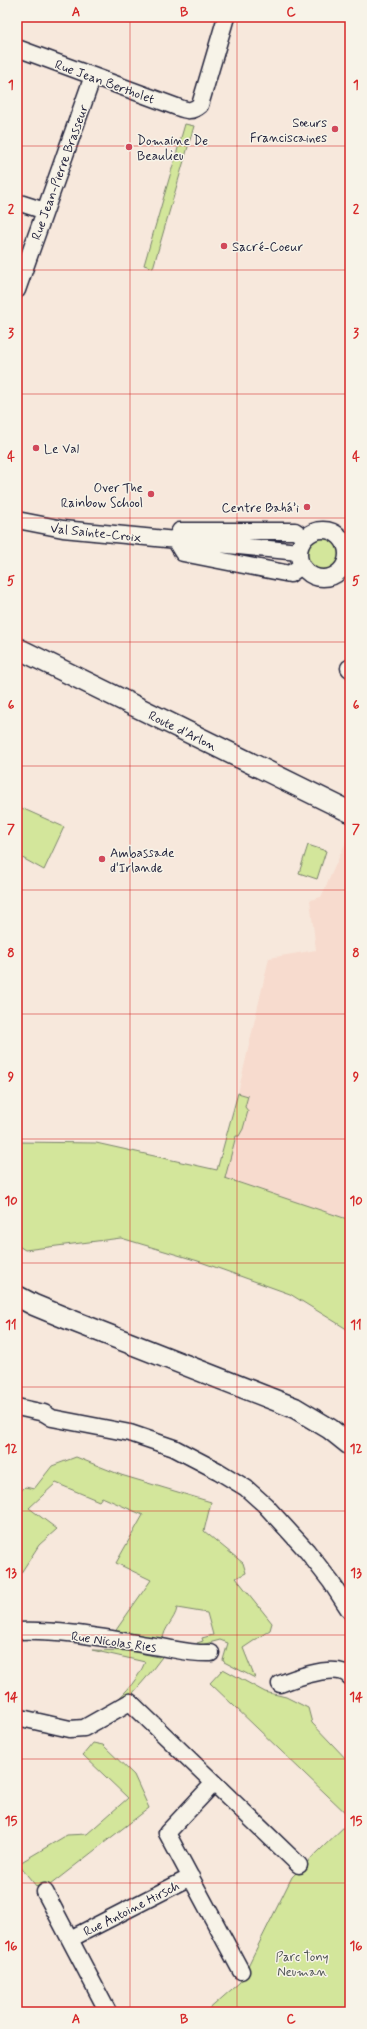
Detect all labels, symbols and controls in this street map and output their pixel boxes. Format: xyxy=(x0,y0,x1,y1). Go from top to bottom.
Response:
text: A xyxy=(72,4,80,21)
text: B xyxy=(180,4,189,21)
text: C xyxy=(286,4,296,21)
street label: Rue Jean Bertholet xyxy=(52,57,157,108)
text: 1 xyxy=(8,77,14,94)
text: 1 xyxy=(353,77,359,94)
street label: Rue Jean-Pierre Brasseur xyxy=(28,102,93,242)
place label: Sœurs Franciscaines xyxy=(250,115,327,147)
marker: Sœurs Franciscaines xyxy=(330,124,340,134)
place label: Domaine De Beaulieu xyxy=(137,133,208,165)
marker: Domaine De Beaulieu xyxy=(124,142,134,152)
text: 2 xyxy=(8,201,15,218)
text: 2 xyxy=(353,201,360,218)
place label: Sacré-Coeur xyxy=(232,239,304,256)
marker: Sacré-Coeur xyxy=(219,241,229,251)
text: 3 xyxy=(8,325,14,342)
text: 3 xyxy=(353,325,359,342)
place label: Le Val xyxy=(44,441,80,458)
marker: Le Val xyxy=(31,443,41,453)
text: 4 xyxy=(7,449,15,466)
text: 4 xyxy=(352,449,360,466)
place label: Over The Rainbow School xyxy=(61,480,143,512)
marker: Over The Rainbow School xyxy=(146,489,156,499)
place label: Centre Bahá’i xyxy=(221,500,299,517)
marker: Centre Bahá’i xyxy=(302,502,312,512)
street label: Val Sainte-Croix xyxy=(49,520,143,547)
text: 5 xyxy=(7,573,15,590)
text: 5 xyxy=(352,573,360,590)
text: 6 xyxy=(8,697,15,714)
text: 6 xyxy=(353,697,360,714)
street label: Route d'Arlon xyxy=(145,707,219,755)
text: 7 xyxy=(7,821,15,838)
text: 7 xyxy=(352,821,360,838)
place label: Ambassade d'Irlande xyxy=(110,845,174,877)
marker: Ambassade d'Irlande xyxy=(97,854,107,864)
text: 8 xyxy=(7,945,15,962)
text: 8 xyxy=(352,945,360,962)
text: 9 xyxy=(8,1069,15,1086)
text: 9 xyxy=(353,1069,360,1086)
text: 10 xyxy=(4,1193,18,1210)
text: 10 xyxy=(349,1193,363,1210)
text: 11 xyxy=(5,1317,17,1334)
text: 11 xyxy=(350,1317,362,1334)
text: 12 xyxy=(5,1441,17,1458)
text: 12 xyxy=(350,1441,362,1458)
text: 13 xyxy=(5,1565,17,1582)
text: 13 xyxy=(350,1565,362,1582)
street label: Rue Nicolas Ries xyxy=(70,1628,158,1657)
text: 14 xyxy=(4,1689,18,1706)
text: 14 xyxy=(349,1689,363,1706)
text: 15 xyxy=(5,1813,17,1830)
text: 15 xyxy=(350,1813,362,1830)
street label: Rue Antoine Hirsch xyxy=(81,1878,183,1941)
text: 16 xyxy=(4,1938,18,1955)
text: 16 xyxy=(349,1938,363,1955)
park label: Parc Tony Neuman xyxy=(276,1949,328,1981)
text: A xyxy=(72,2011,80,2028)
text: B xyxy=(180,2011,189,2028)
text: C xyxy=(286,2011,296,2028)

